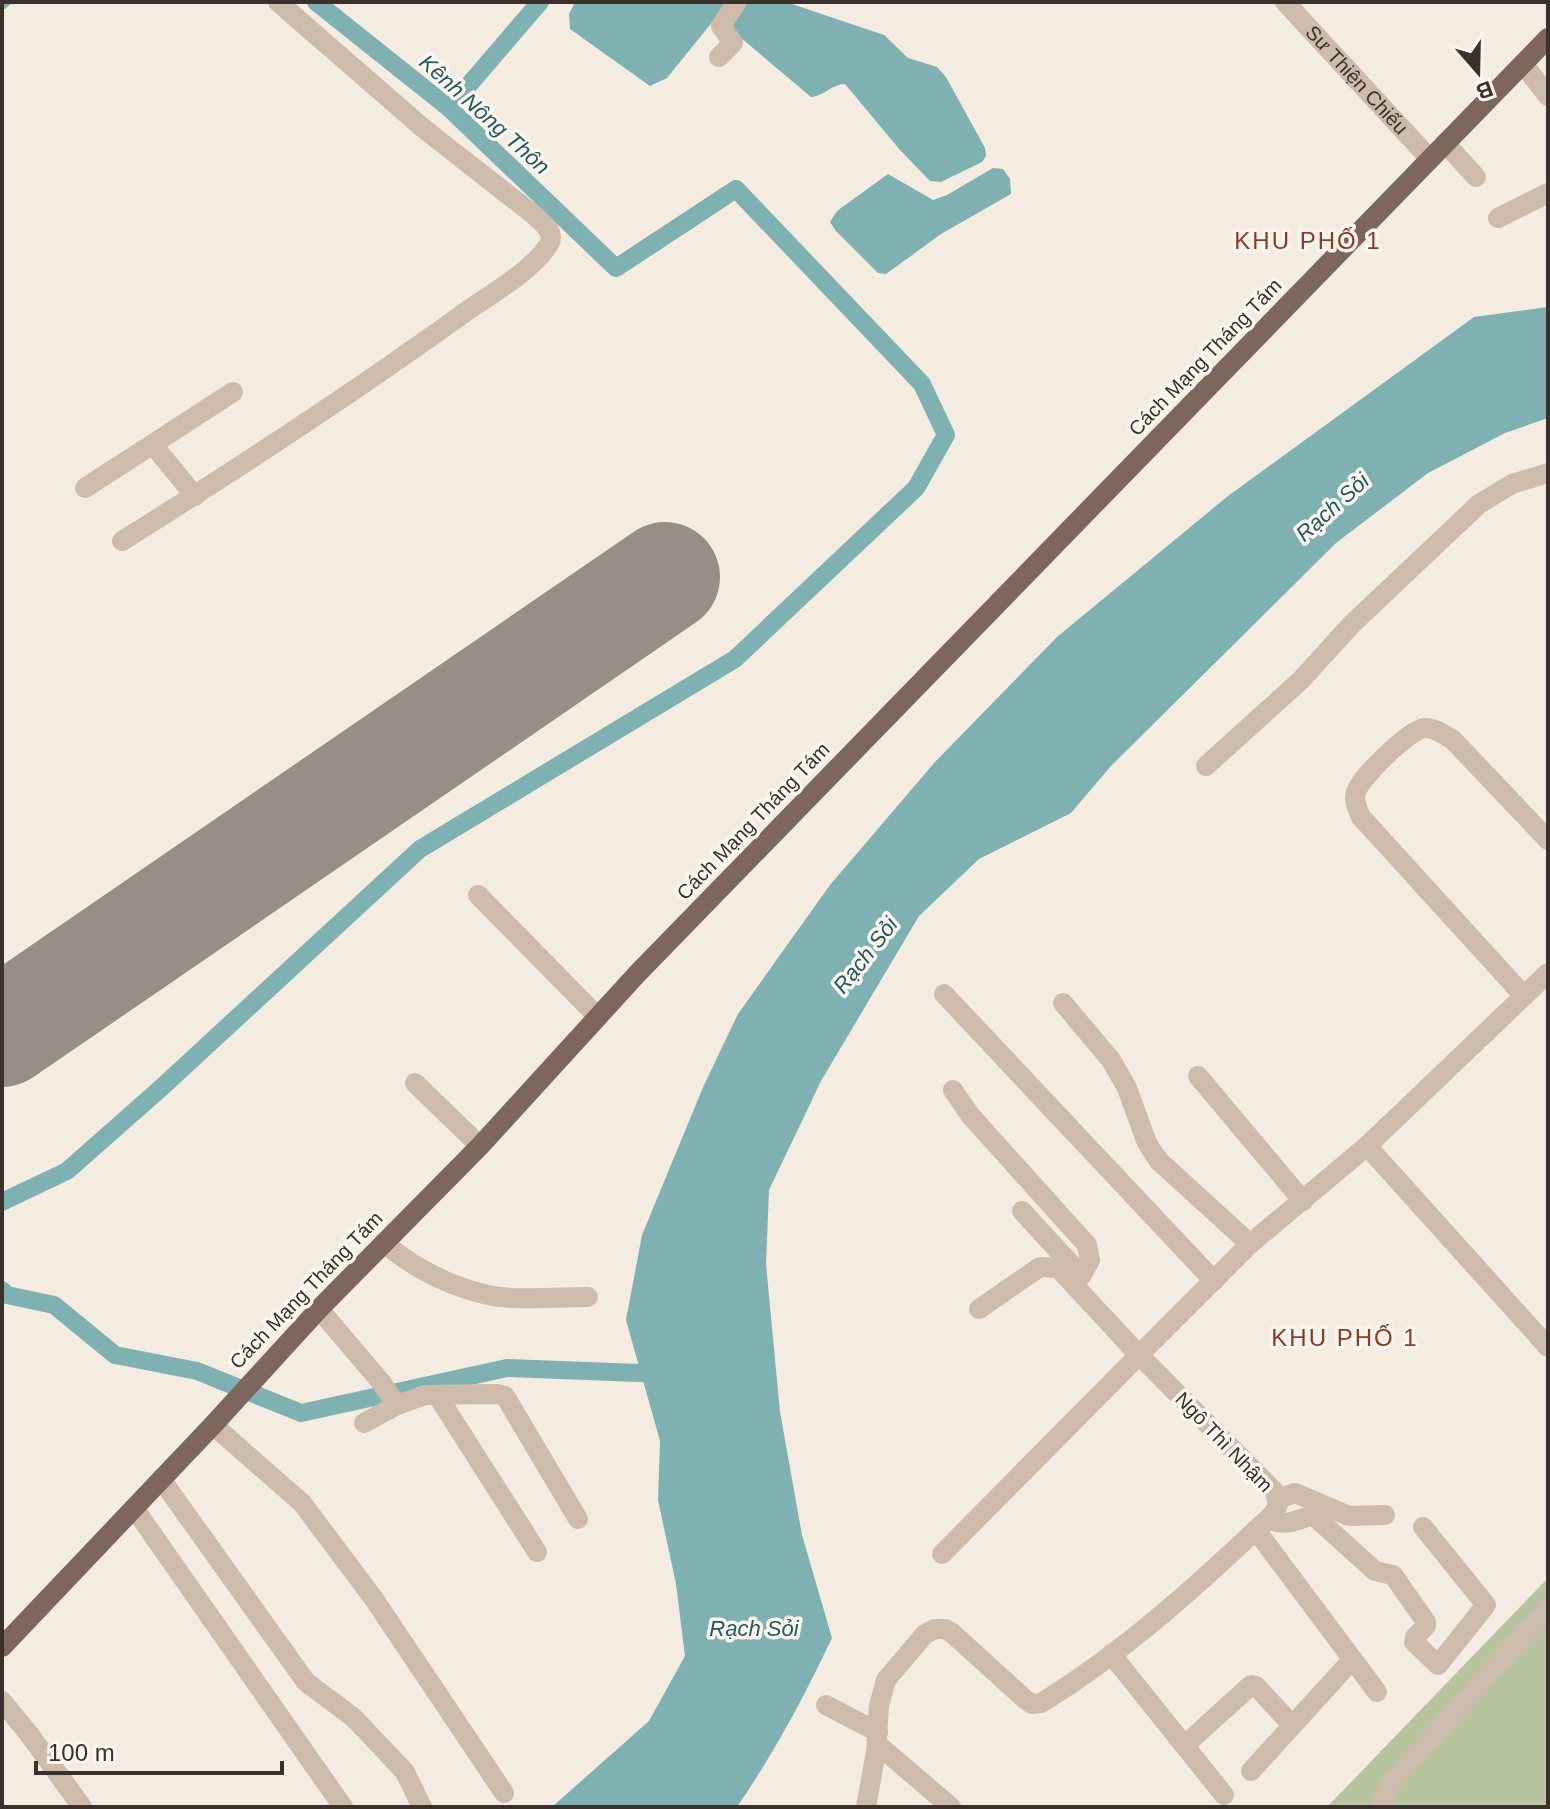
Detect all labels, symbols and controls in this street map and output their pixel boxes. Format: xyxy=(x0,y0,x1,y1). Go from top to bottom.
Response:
street label: Sư Thiện Chiếu xyxy=(1301,21,1412,139)
north arrow xyxy=(1438,32,1518,112)
water label: Kênh Nông Thôn xyxy=(414,49,555,179)
text: B xyxy=(1473,76,1496,105)
district label: KHU PHỐ 1 xyxy=(1234,227,1382,254)
street label: Cách Mạng Tháng Tám xyxy=(1124,274,1286,440)
water label: Rạch Sỏi xyxy=(1291,467,1375,547)
street label: Cách Mạng Tháng Tám xyxy=(672,738,834,904)
water label: Rạch Sỏi xyxy=(828,912,903,998)
street label: Cách Mạng Tháng Tám xyxy=(225,1207,387,1373)
district label: KHU PHỐ 1 xyxy=(1271,1324,1419,1351)
street label: Ngô Thì Nhậm xyxy=(1171,1388,1277,1496)
water label: Rạch Sỏi xyxy=(709,1616,800,1641)
scale bar xyxy=(36,1725,282,1775)
text: 100 m xyxy=(48,1739,115,1766)

